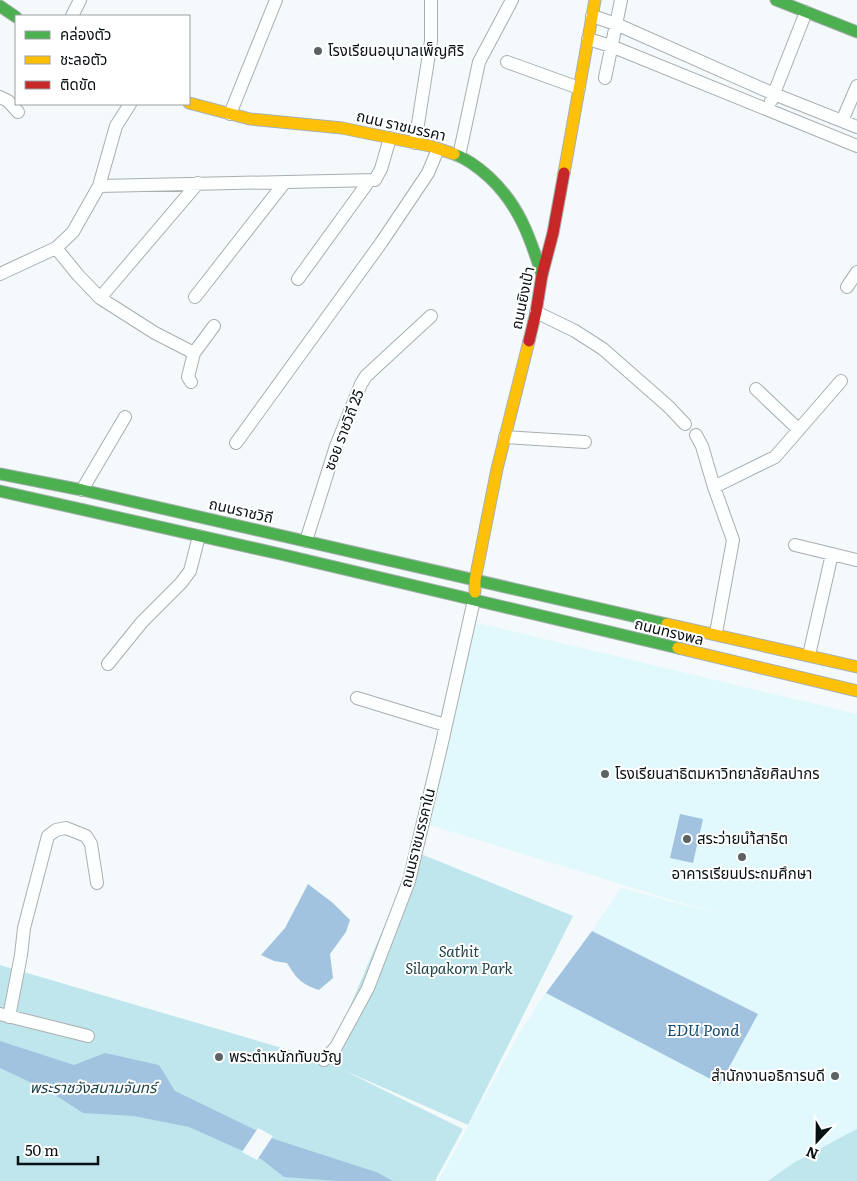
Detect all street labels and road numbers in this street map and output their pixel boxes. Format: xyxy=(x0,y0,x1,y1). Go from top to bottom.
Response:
street label: ถนน ราชมรรคา xyxy=(354,103,448,146)
street label: ถนนยิงเป้า xyxy=(504,264,539,331)
street label: ซอย ราชวิถี 25 xyxy=(317,385,369,473)
street label: ถนนราชวิถี xyxy=(207,491,276,528)
street label: ถนนทรงพล xyxy=(632,611,707,650)
street label: ถนนราชมรรคาใน xyxy=(393,786,440,890)

